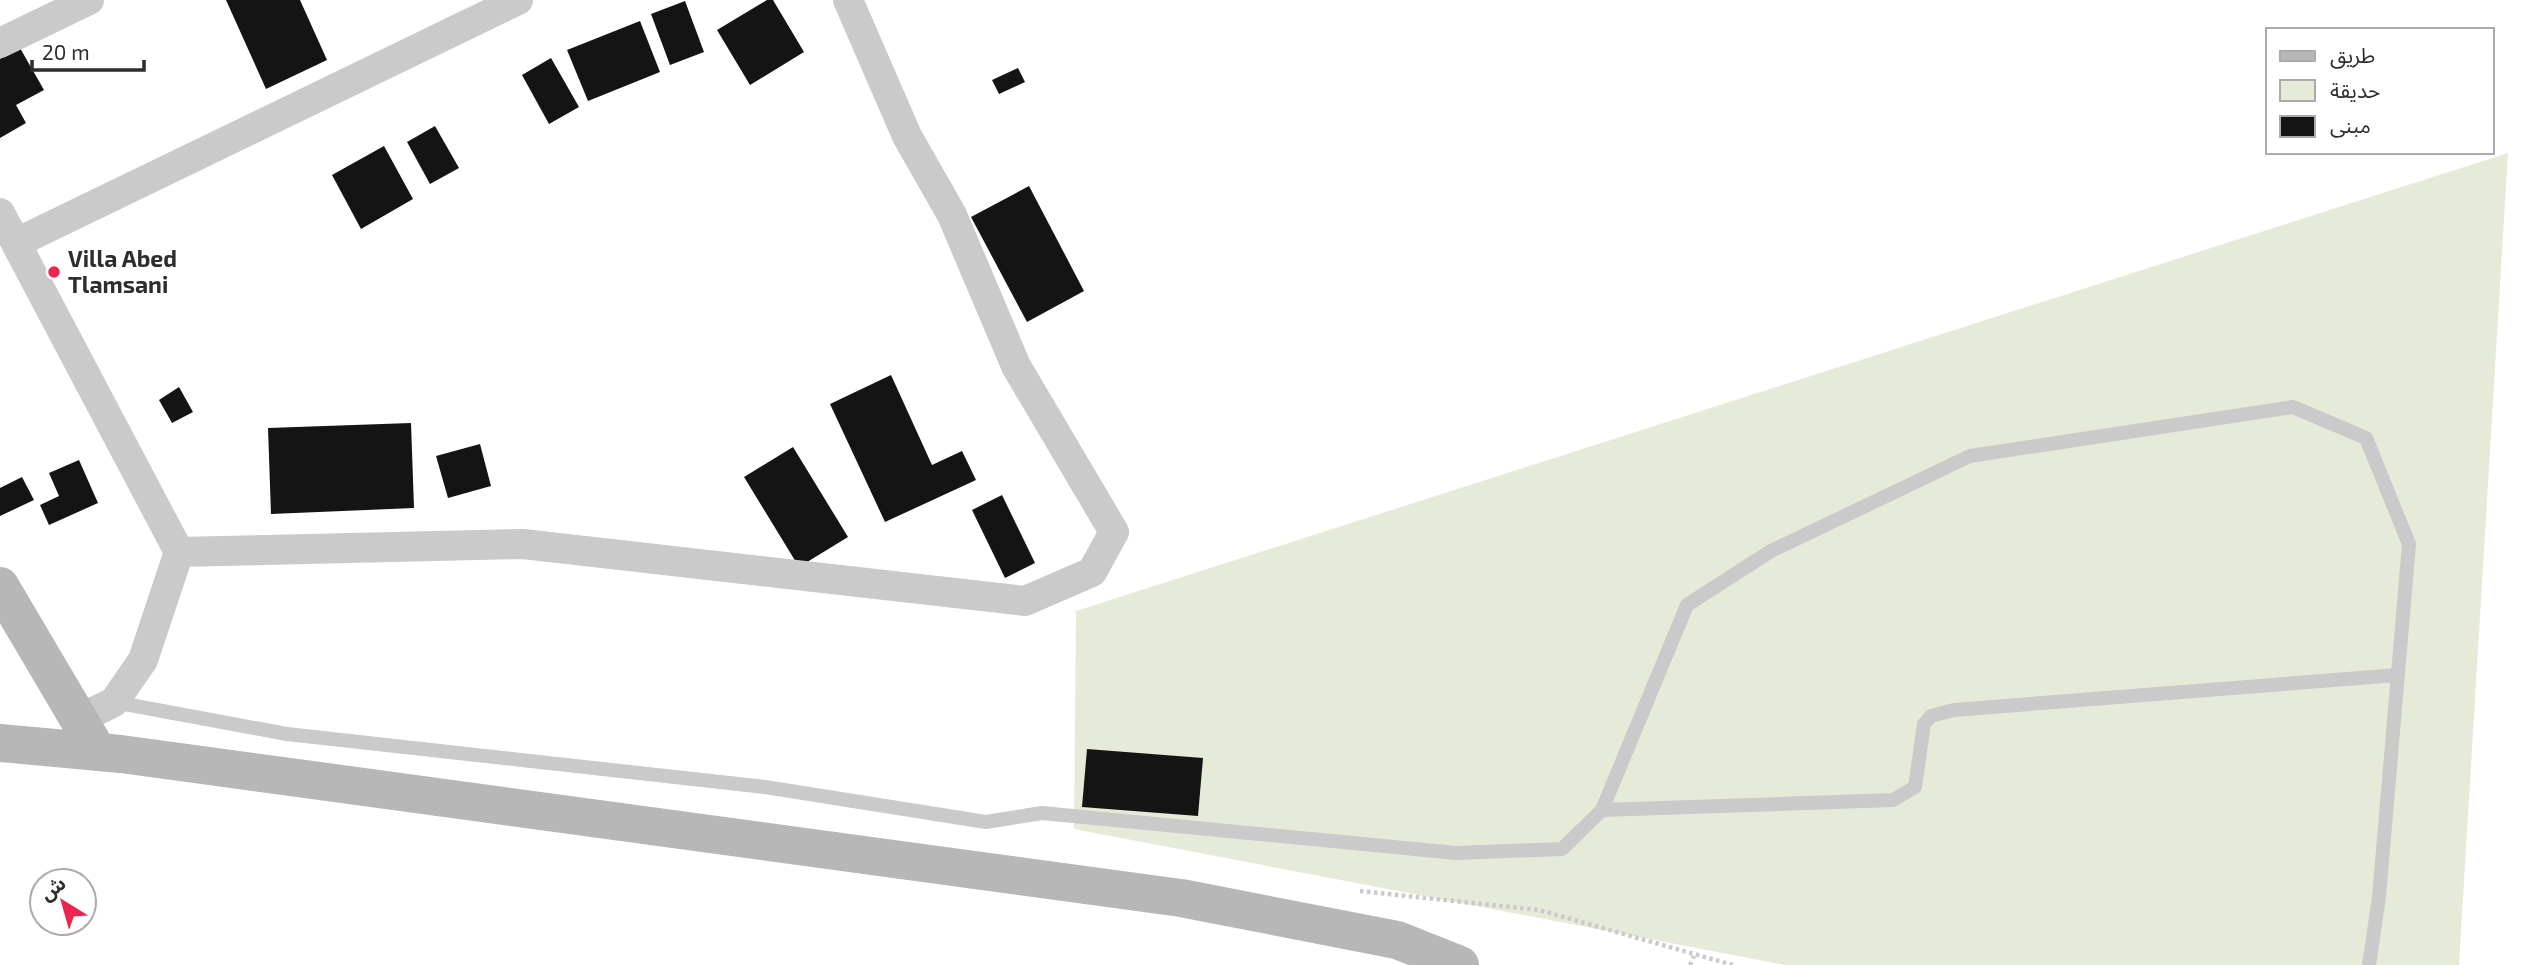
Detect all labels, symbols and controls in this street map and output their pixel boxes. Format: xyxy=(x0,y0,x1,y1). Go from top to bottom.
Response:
scale bar xyxy=(32,28,144,72)
legend xyxy=(2266,28,2494,154)
text: 20 m xyxy=(42,39,90,64)
text: طريق xyxy=(2330,42,2375,69)
text: حديقة xyxy=(2330,77,2380,102)
text: مبنى xyxy=(2330,112,2371,138)
place label: Villa Abed Tlamsani xyxy=(68,244,177,298)
marker: Villa Abed Tlamsani xyxy=(46,264,62,280)
north arrow xyxy=(28,867,98,937)
text: ش xyxy=(35,871,70,905)

